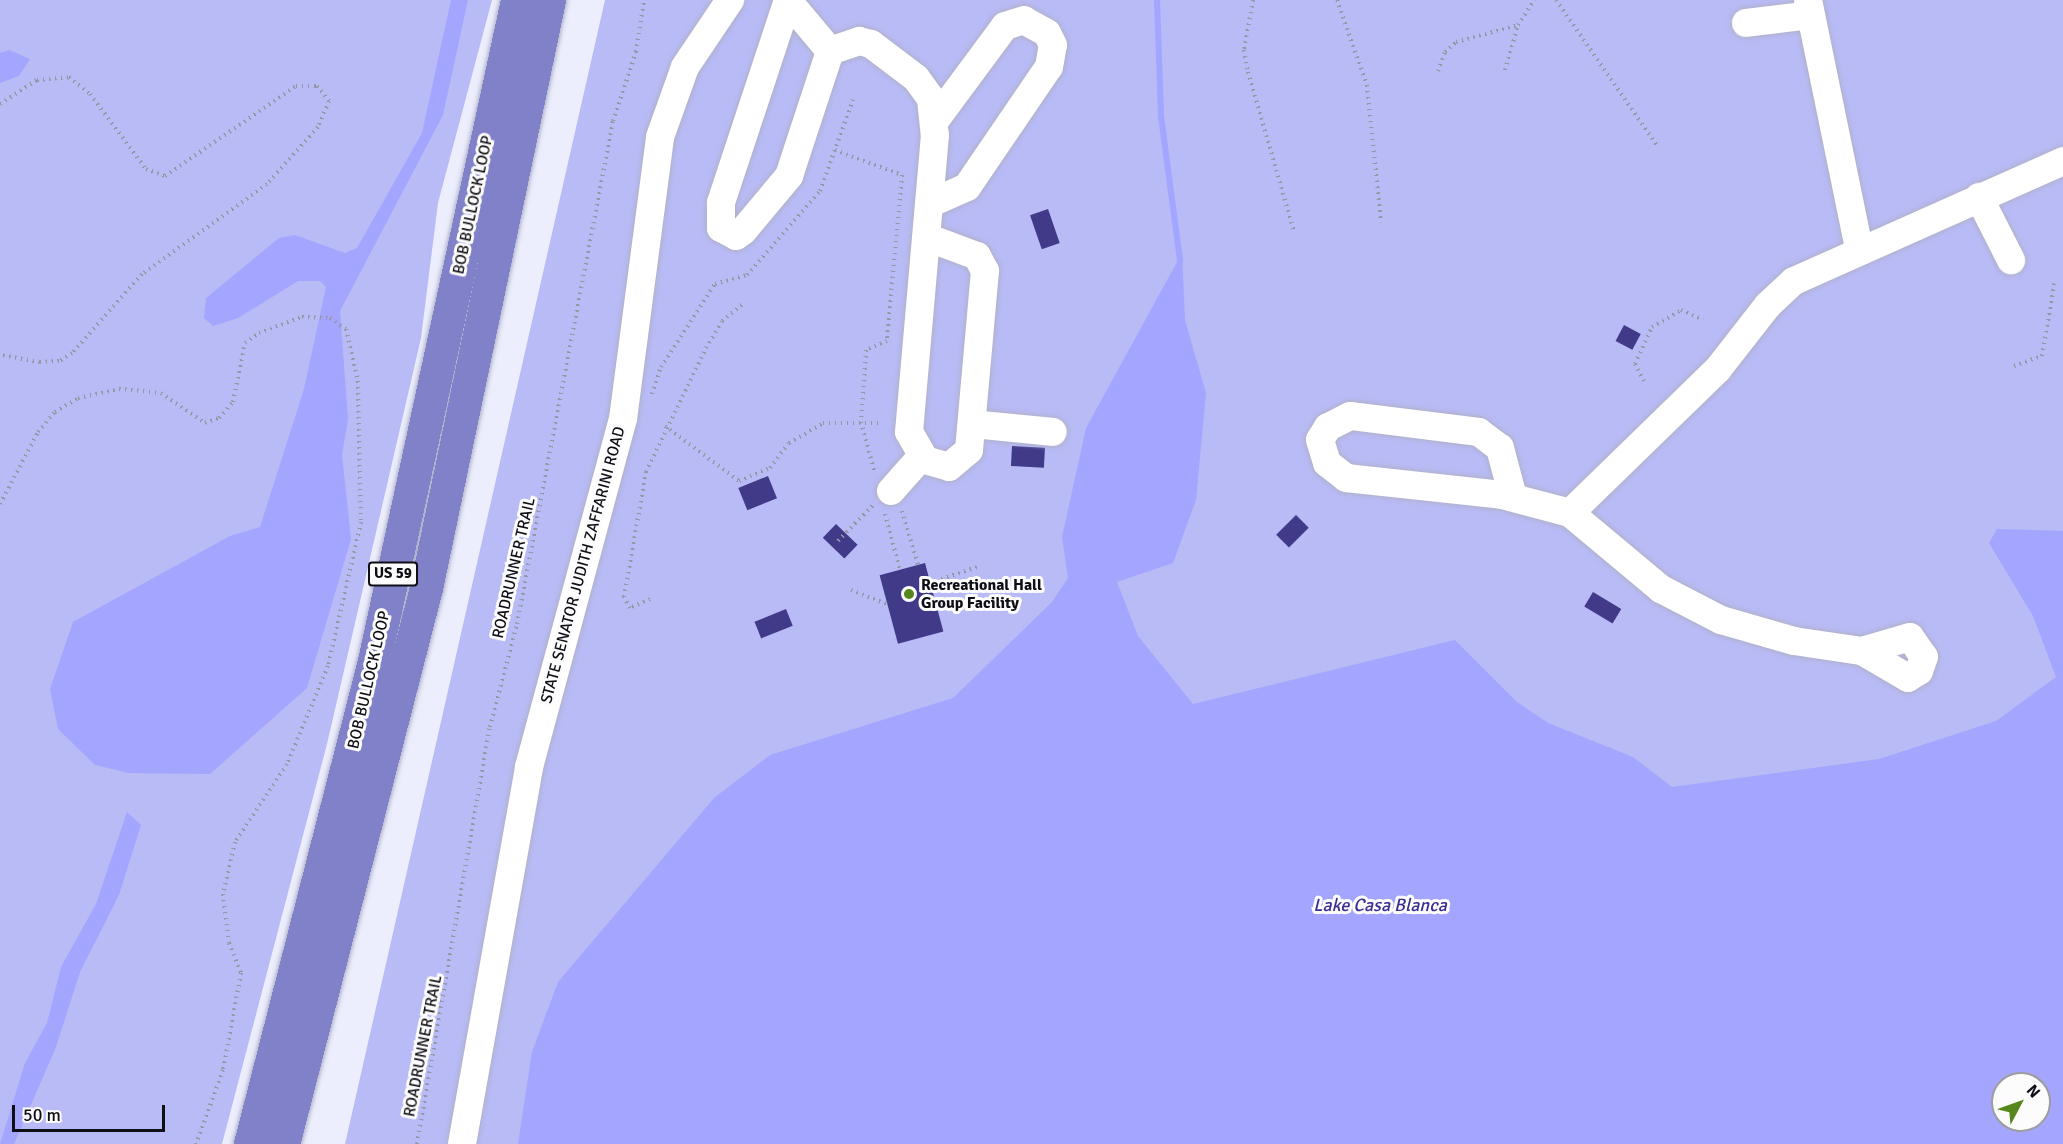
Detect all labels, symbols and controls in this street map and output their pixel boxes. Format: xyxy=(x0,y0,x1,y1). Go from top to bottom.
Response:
street label: BOB BULLOCK LOOP xyxy=(449,134,497,276)
street label: STATE SENATOR JUDITH ZAFFARINI ROAD xyxy=(537,424,629,706)
street label: ROADRUNNER TRAIL xyxy=(488,496,540,640)
road number: US 59 xyxy=(368,562,418,586)
place label: Recreational Hall Group Facility xyxy=(921,575,1042,613)
marker: Recreational Hall Group Facility xyxy=(902,587,916,601)
street label: BOB BULLOCK LOOP xyxy=(344,609,394,751)
water label: Lake Casa Blanca xyxy=(1313,894,1447,916)
street label: ROADRUNNER TRAIL xyxy=(400,973,446,1119)
north arrow xyxy=(1991,1072,2051,1132)
text: N xyxy=(2022,1081,2044,1102)
scale bar xyxy=(15,1093,168,1131)
text: 50 m xyxy=(23,1104,61,1126)

